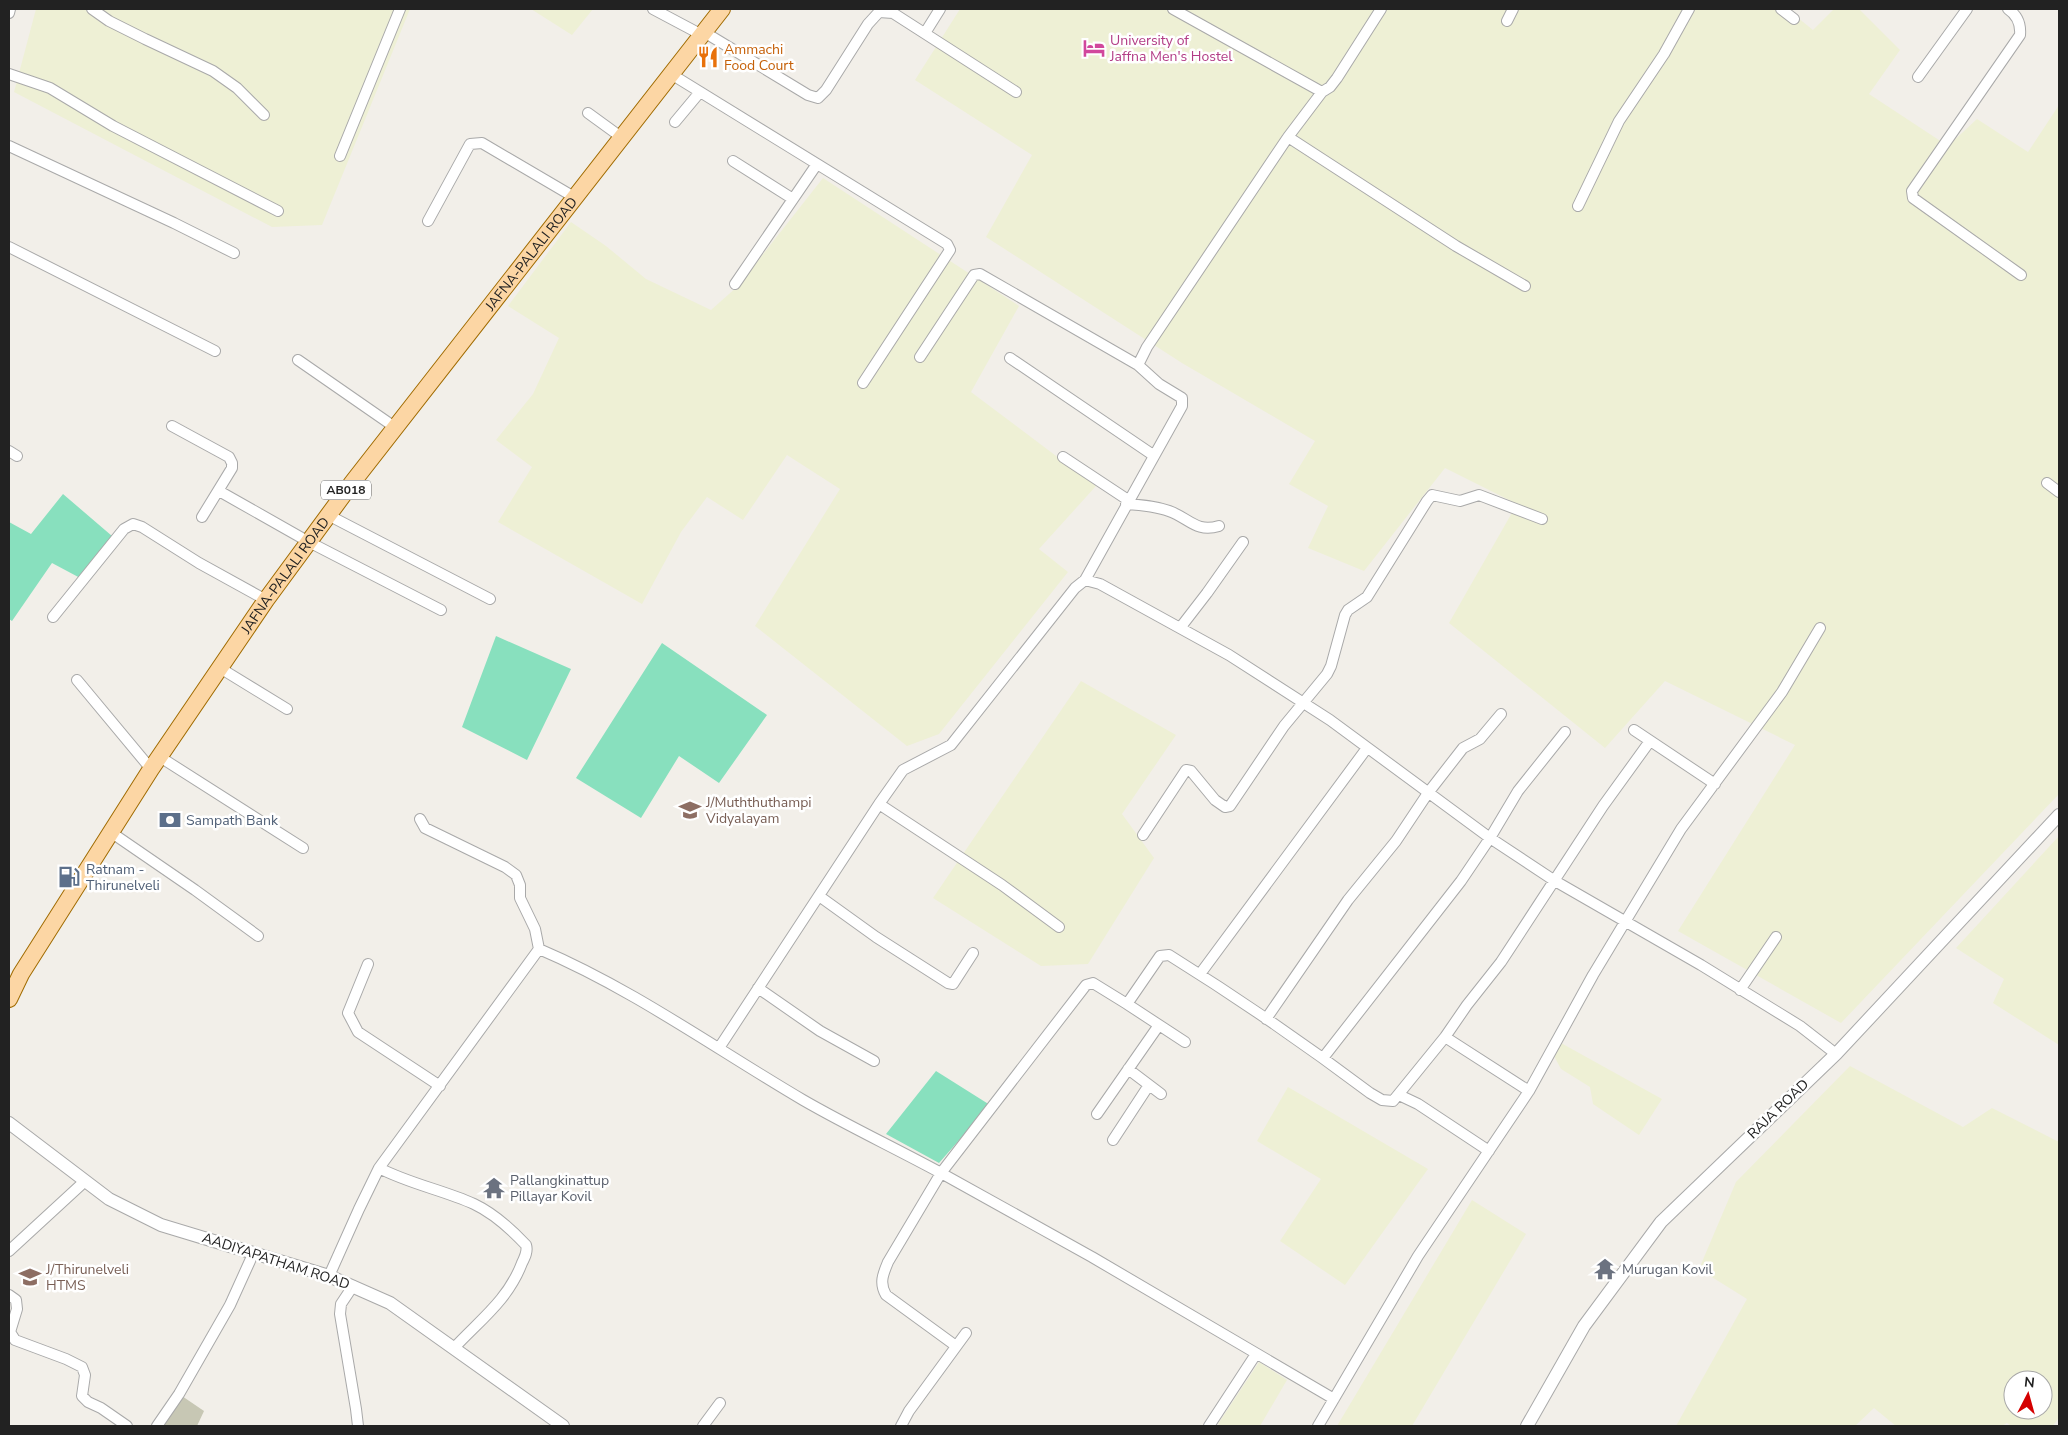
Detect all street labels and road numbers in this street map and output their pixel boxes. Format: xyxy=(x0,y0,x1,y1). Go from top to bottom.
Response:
street label: JAFNA-PALALI ROAD xyxy=(480,193,581,315)
road number: AB018 xyxy=(321,480,371,500)
street label: JAFNA-PALALI ROAD xyxy=(236,513,333,638)
street label: RAJA ROAD xyxy=(1743,1075,1813,1143)
street label: AADIYAPATHAM ROAD xyxy=(200,1228,352,1294)

